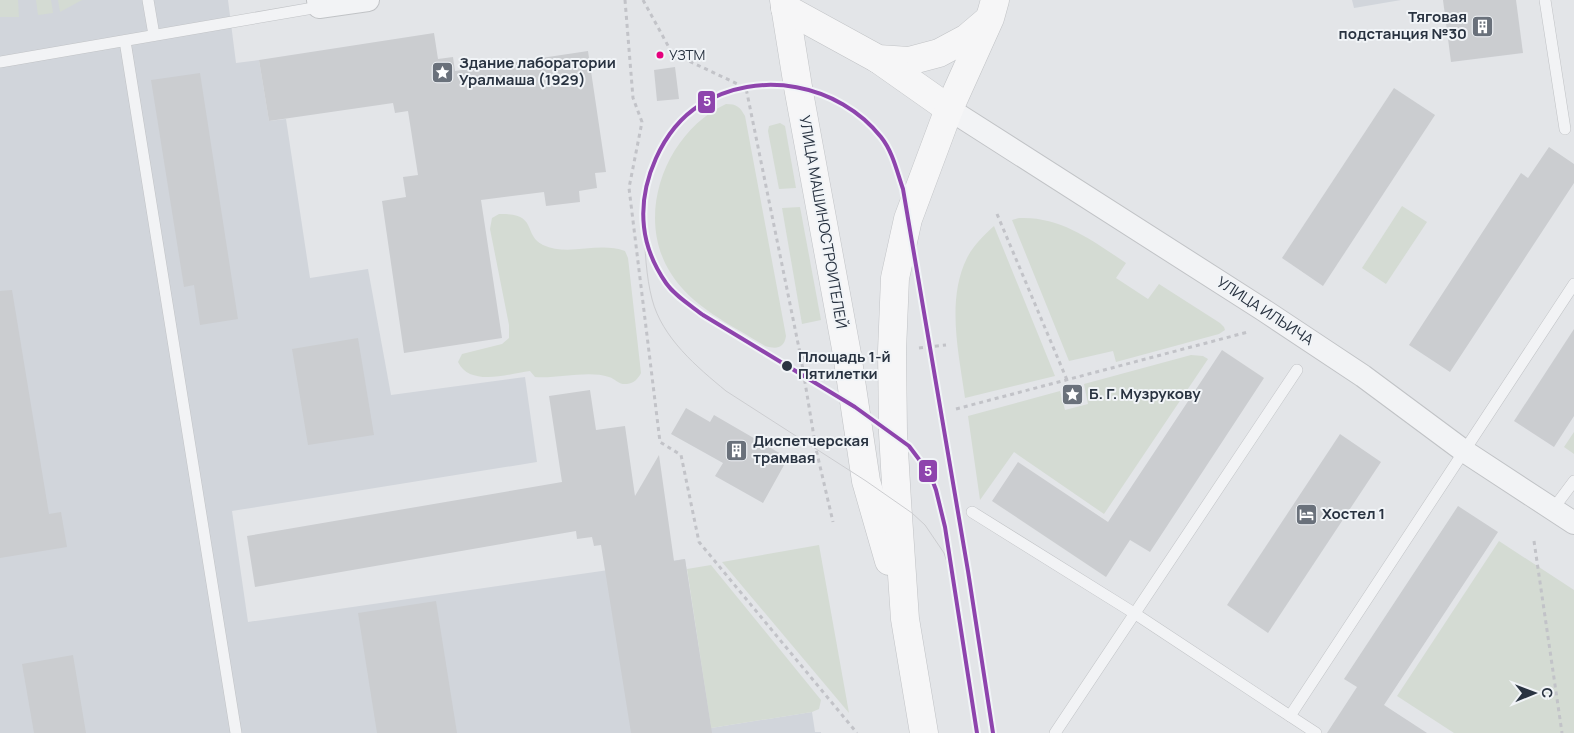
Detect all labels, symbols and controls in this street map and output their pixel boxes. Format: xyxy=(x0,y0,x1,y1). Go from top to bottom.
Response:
place label: Тяговая подстанция №30 xyxy=(1339,6,1467,44)
building icon: Тяговая подстанция №30 xyxy=(1471,14,1495,38)
place label: УЗТМ xyxy=(669,45,705,64)
marker: УЗТМ xyxy=(655,50,665,60)
place label: Здание лаборатории Уралмаша (1929) xyxy=(459,52,616,90)
place icon: Здание лаборатории Уралмаша (1929) xyxy=(431,60,455,84)
line badge: 5 xyxy=(697,90,716,114)
text: 5 xyxy=(703,91,711,110)
street label: УЛИЦА МАШИНОСТРОИТЕЛЕЙ xyxy=(794,114,853,330)
street label: УЛИЦА ИЛЬИЧА xyxy=(1213,271,1318,350)
place label: Площадь 1-й Пятилетки xyxy=(798,346,891,384)
marker: Площадь 1-й Пятилетки xyxy=(780,359,794,373)
place icon: Б. Г. Музрукову xyxy=(1061,382,1085,406)
place label: Б. Г. Музрукову xyxy=(1089,383,1201,404)
place label: Диспетчерская трамвая xyxy=(753,430,869,468)
building icon: Диспетчерская трамвая xyxy=(725,438,749,462)
line badge: 5 xyxy=(918,459,938,483)
text: 5 xyxy=(924,461,932,480)
hotel icon: Хостел 1 xyxy=(1294,502,1318,526)
place label: Хостел 1 xyxy=(1322,503,1385,524)
north arrow xyxy=(1509,668,1559,718)
text: С xyxy=(1538,687,1557,698)

